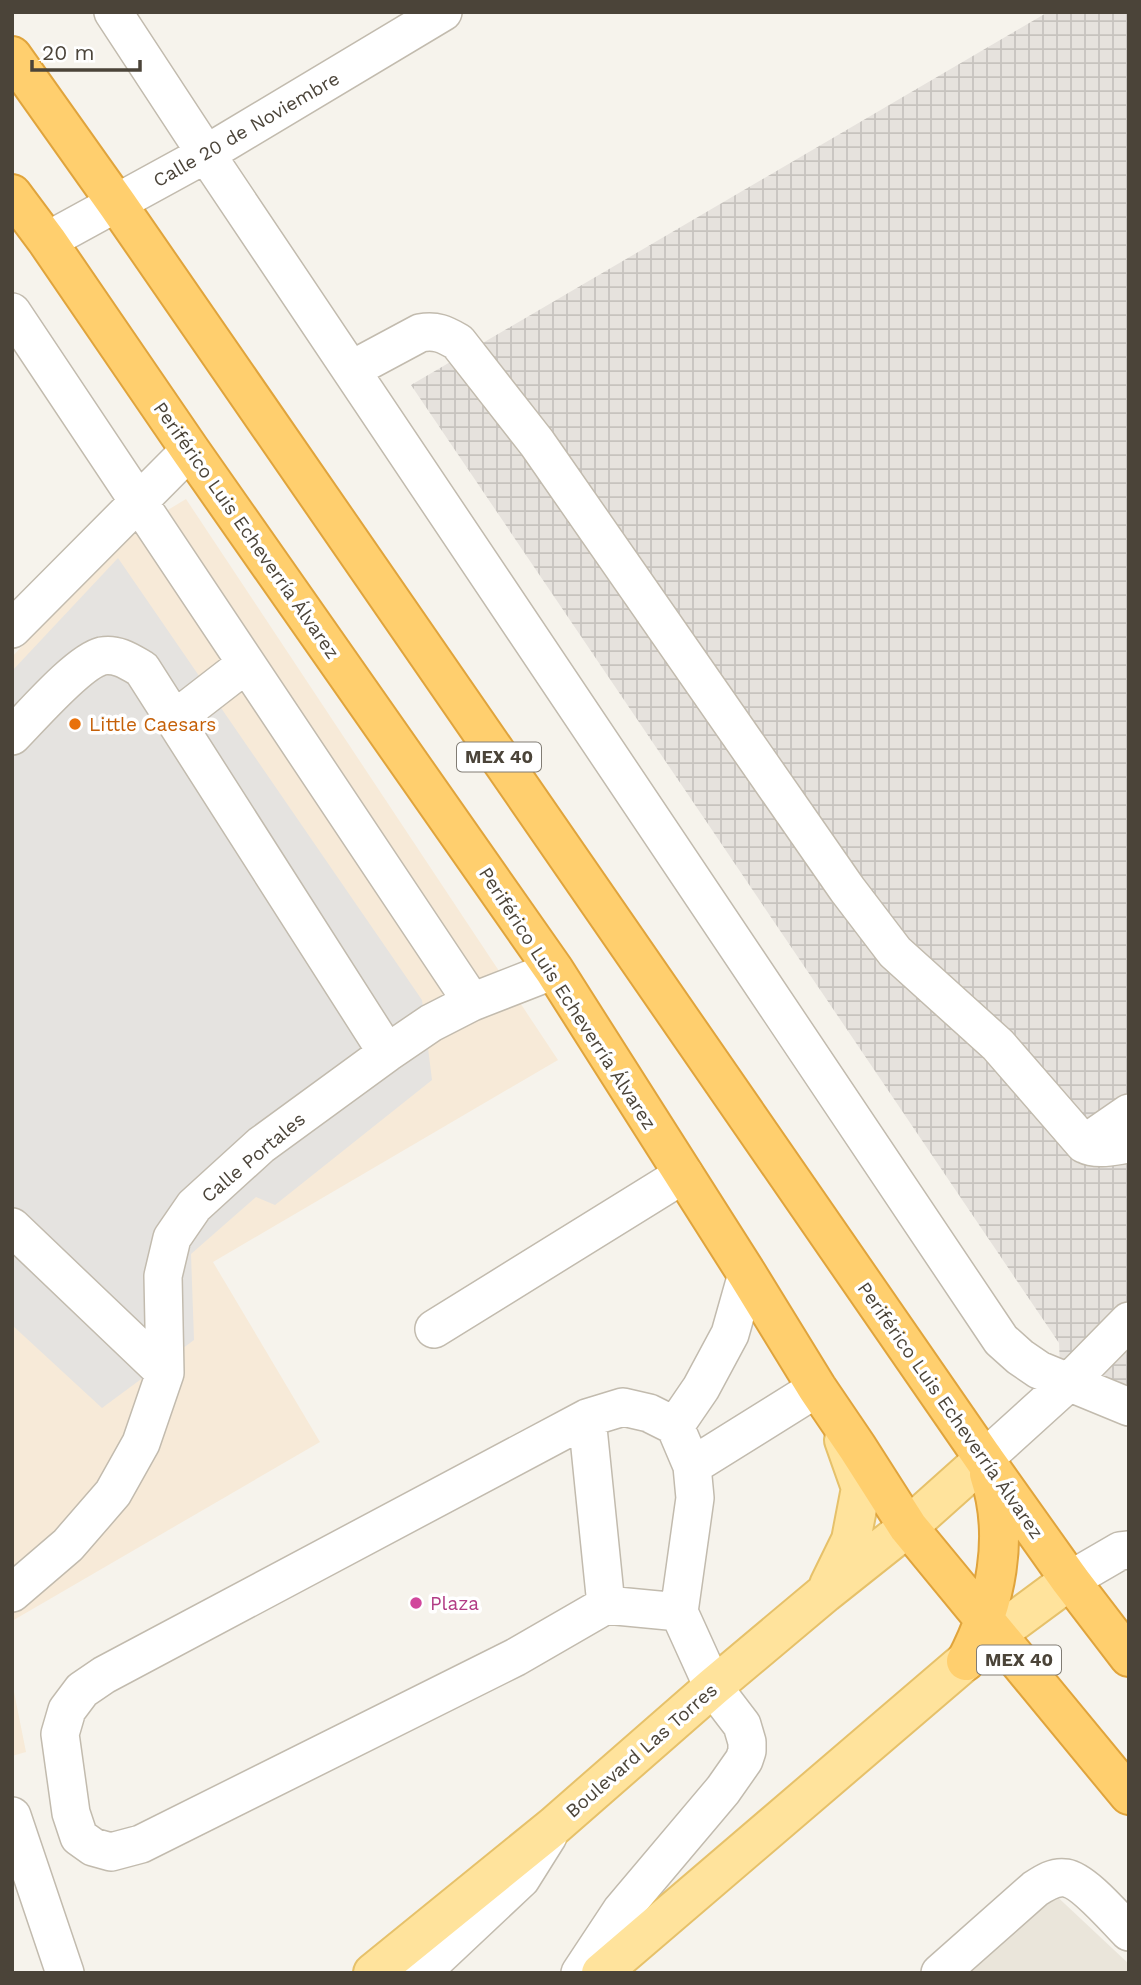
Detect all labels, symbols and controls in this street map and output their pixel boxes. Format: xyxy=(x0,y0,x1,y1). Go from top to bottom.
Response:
scale bar xyxy=(32,28,140,72)
text: 20 m xyxy=(42,40,94,65)
street label: Calle 20 de Noviembre xyxy=(149,67,343,192)
street label: Periférico Luis Echeverría Álvarez xyxy=(149,397,344,663)
place label: Little Caesars xyxy=(89,713,216,736)
marker: Little Caesars xyxy=(67,716,83,732)
road number: MEX 40 xyxy=(457,742,541,772)
street label: Periférico Luis Echeverría Álvarez xyxy=(474,863,661,1134)
street label: Calle Portales xyxy=(197,1107,310,1207)
street label: Periférico Luis Echeverría Álvarez xyxy=(853,1277,1048,1543)
place label: Plaza xyxy=(430,1592,479,1615)
marker: Plaza xyxy=(408,1595,424,1611)
road number: MEX 40 xyxy=(977,1646,1061,1674)
street label: Boulevard Las Torres xyxy=(561,1678,722,1822)

